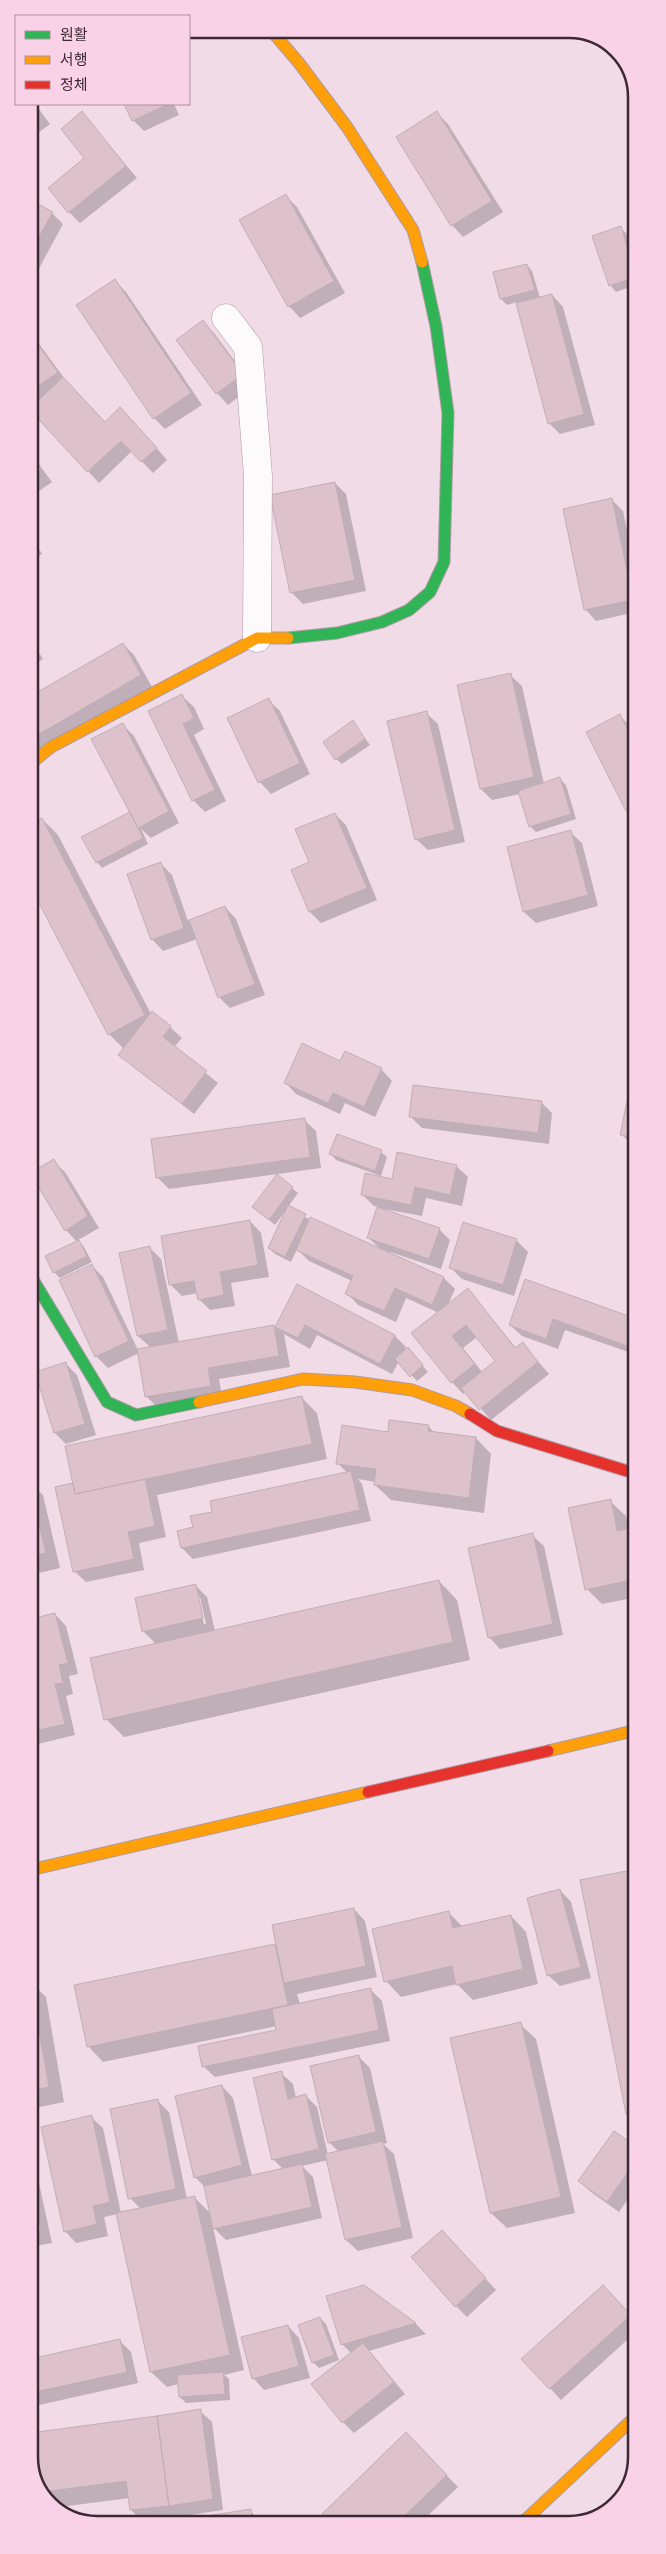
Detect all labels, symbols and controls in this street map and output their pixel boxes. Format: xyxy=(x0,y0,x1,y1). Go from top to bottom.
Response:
legend xyxy=(15,15,190,105)
text: 원활 xyxy=(60,25,88,43)
text: 서행 xyxy=(60,50,88,68)
text: 정체 xyxy=(60,75,88,93)

